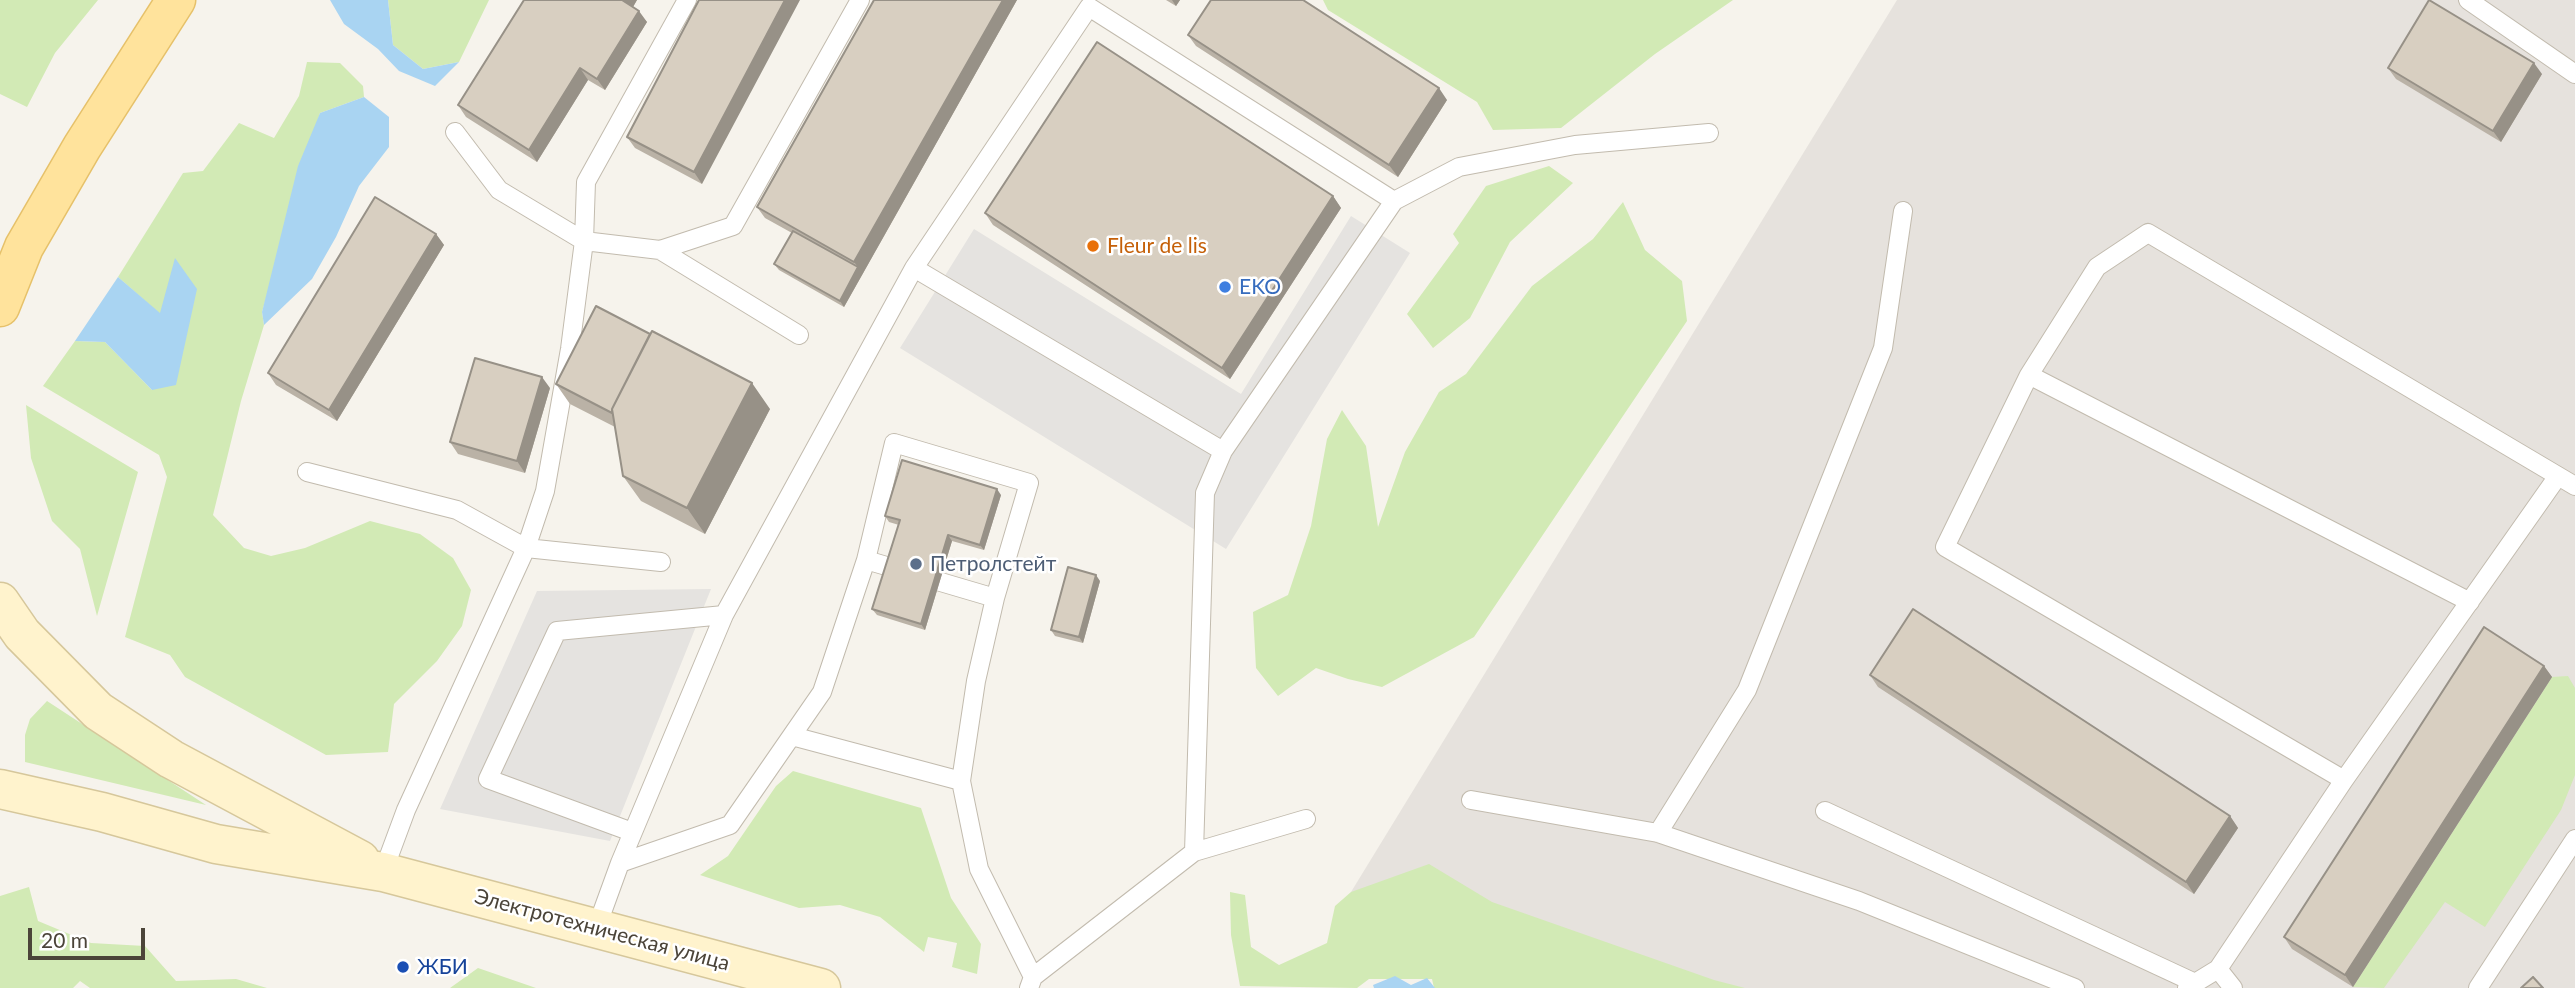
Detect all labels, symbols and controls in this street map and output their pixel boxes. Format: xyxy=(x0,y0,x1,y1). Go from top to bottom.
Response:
place label: Fleur de lis xyxy=(1107,233,1207,259)
marker: Fleur de lis xyxy=(1085,238,1101,254)
place label: EKO xyxy=(1239,274,1281,300)
marker: EKO xyxy=(1217,279,1233,295)
place label: Петролстейт xyxy=(930,551,1056,577)
marker: Петролстейт xyxy=(908,556,924,572)
street label: Электротехническая улица xyxy=(472,884,732,976)
scale bar xyxy=(32,914,149,958)
text: 20 m xyxy=(41,927,88,952)
place label: ЖБИ xyxy=(417,954,468,980)
marker: ЖБИ xyxy=(395,959,411,975)

